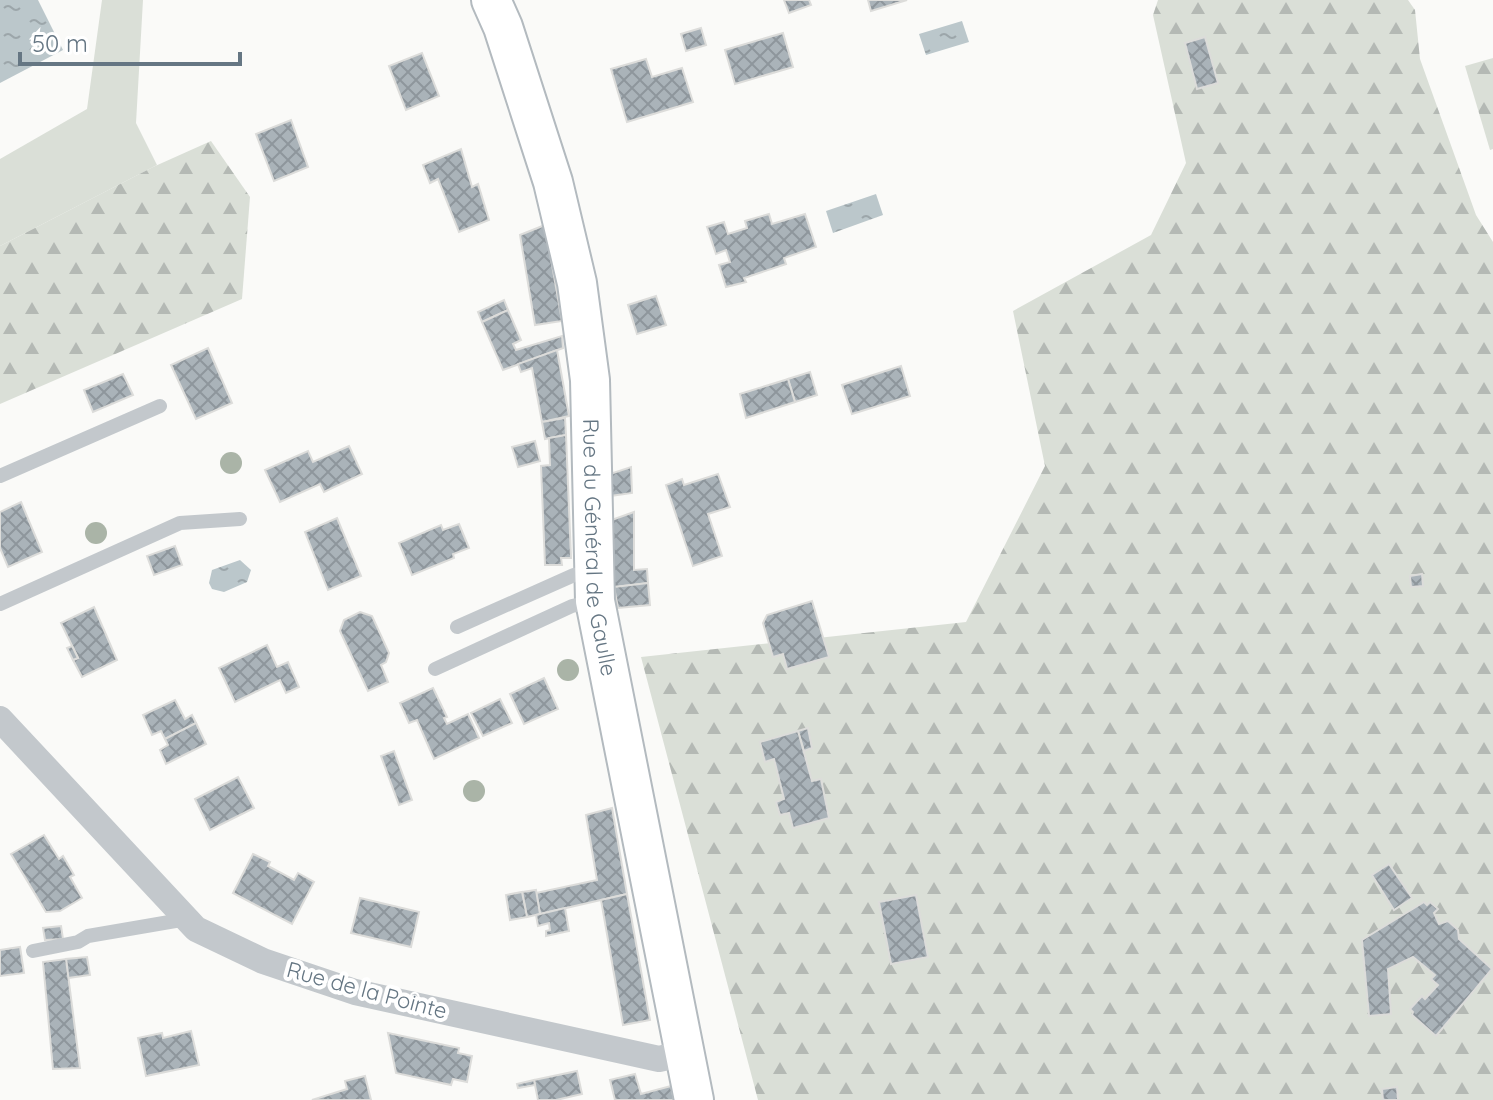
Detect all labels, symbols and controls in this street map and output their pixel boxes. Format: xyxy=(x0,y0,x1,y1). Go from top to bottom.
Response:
scale bar xyxy=(20,16,240,66)
text: 50 m xyxy=(32,28,88,58)
street label: Rue du Général de Gaulle xyxy=(577,418,624,678)
street label: Rue de la Pointe xyxy=(284,955,450,1025)

